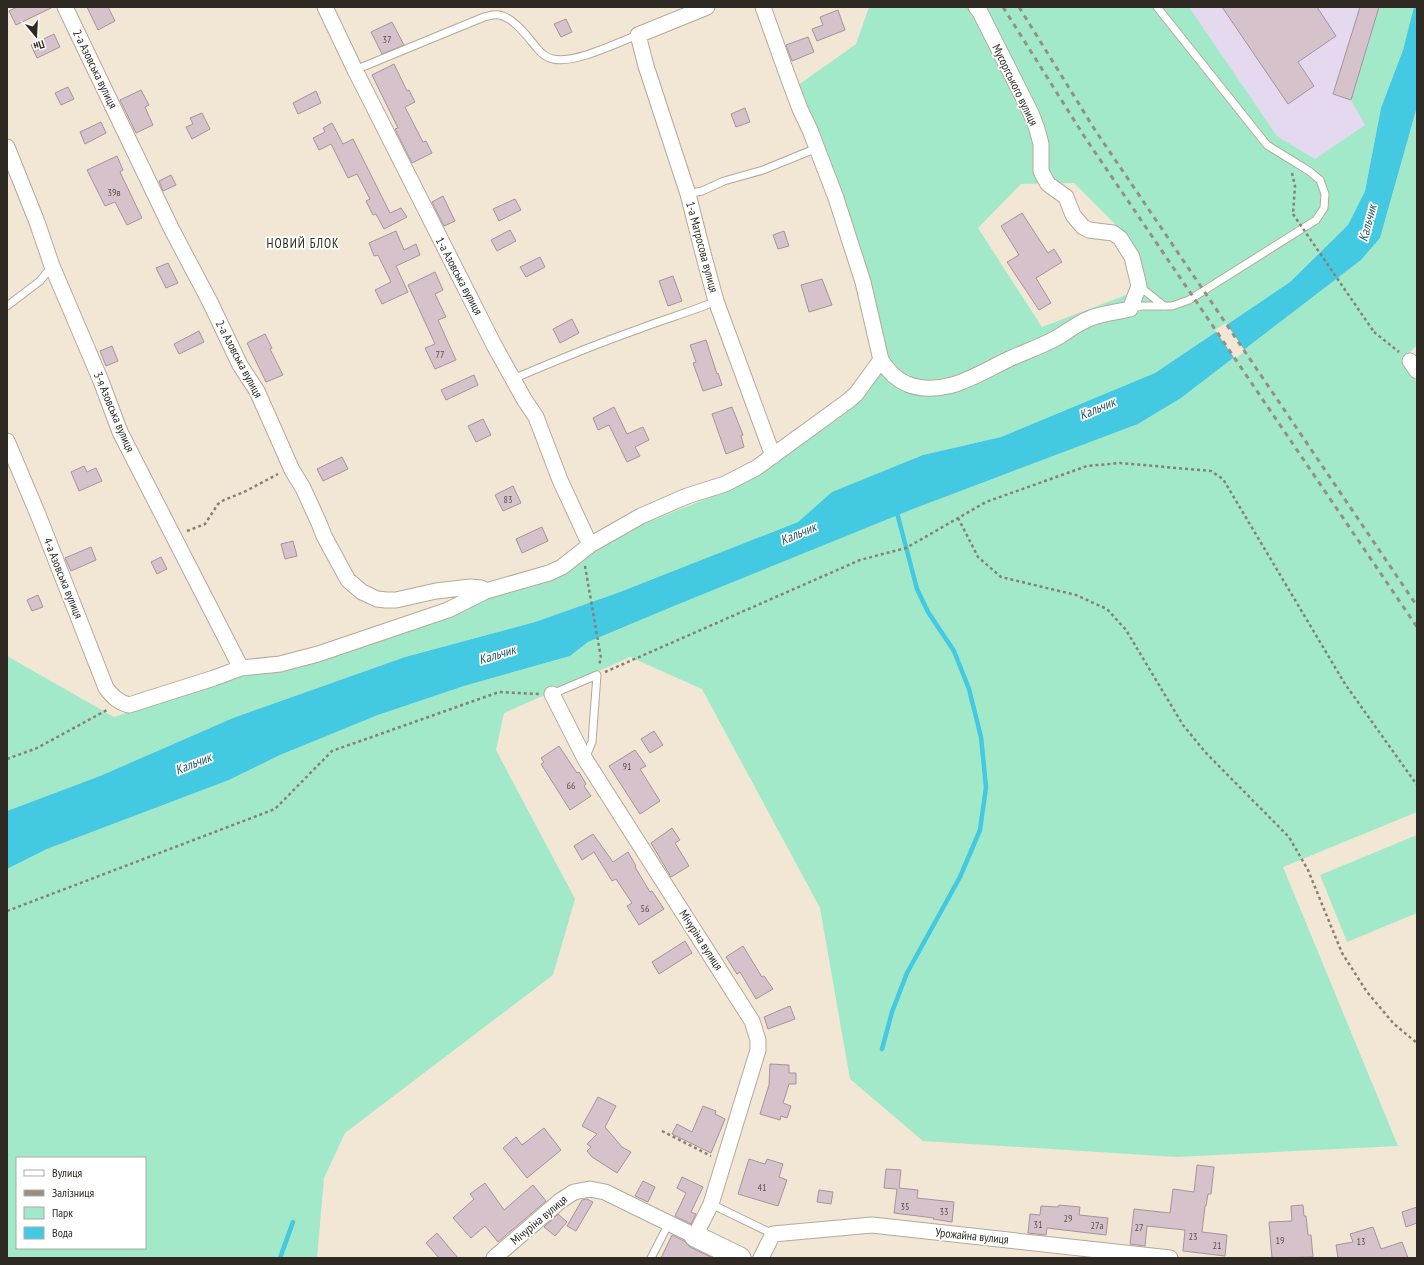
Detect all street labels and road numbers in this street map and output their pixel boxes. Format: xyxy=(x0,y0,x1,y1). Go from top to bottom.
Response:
street label: 2-а Азовська вулиця xyxy=(70,27,121,111)
street label: Мусоргського вулиця xyxy=(989,42,1042,128)
street label: 1-а Матросова вулиця xyxy=(683,200,722,294)
street label: 1-а Азовська вулиця xyxy=(433,234,486,318)
street label: 2-а Азовська вулиця xyxy=(213,317,266,401)
street label: 3-я Азовська вулиця xyxy=(91,369,138,455)
street label: 4-а Азовська вулиця xyxy=(40,535,87,621)
street label: Мічуріна вулиця xyxy=(676,907,727,973)
street label: Мічуріна вулиця xyxy=(507,1191,570,1248)
street label: Урожайна вулиця xyxy=(935,1224,1010,1247)

